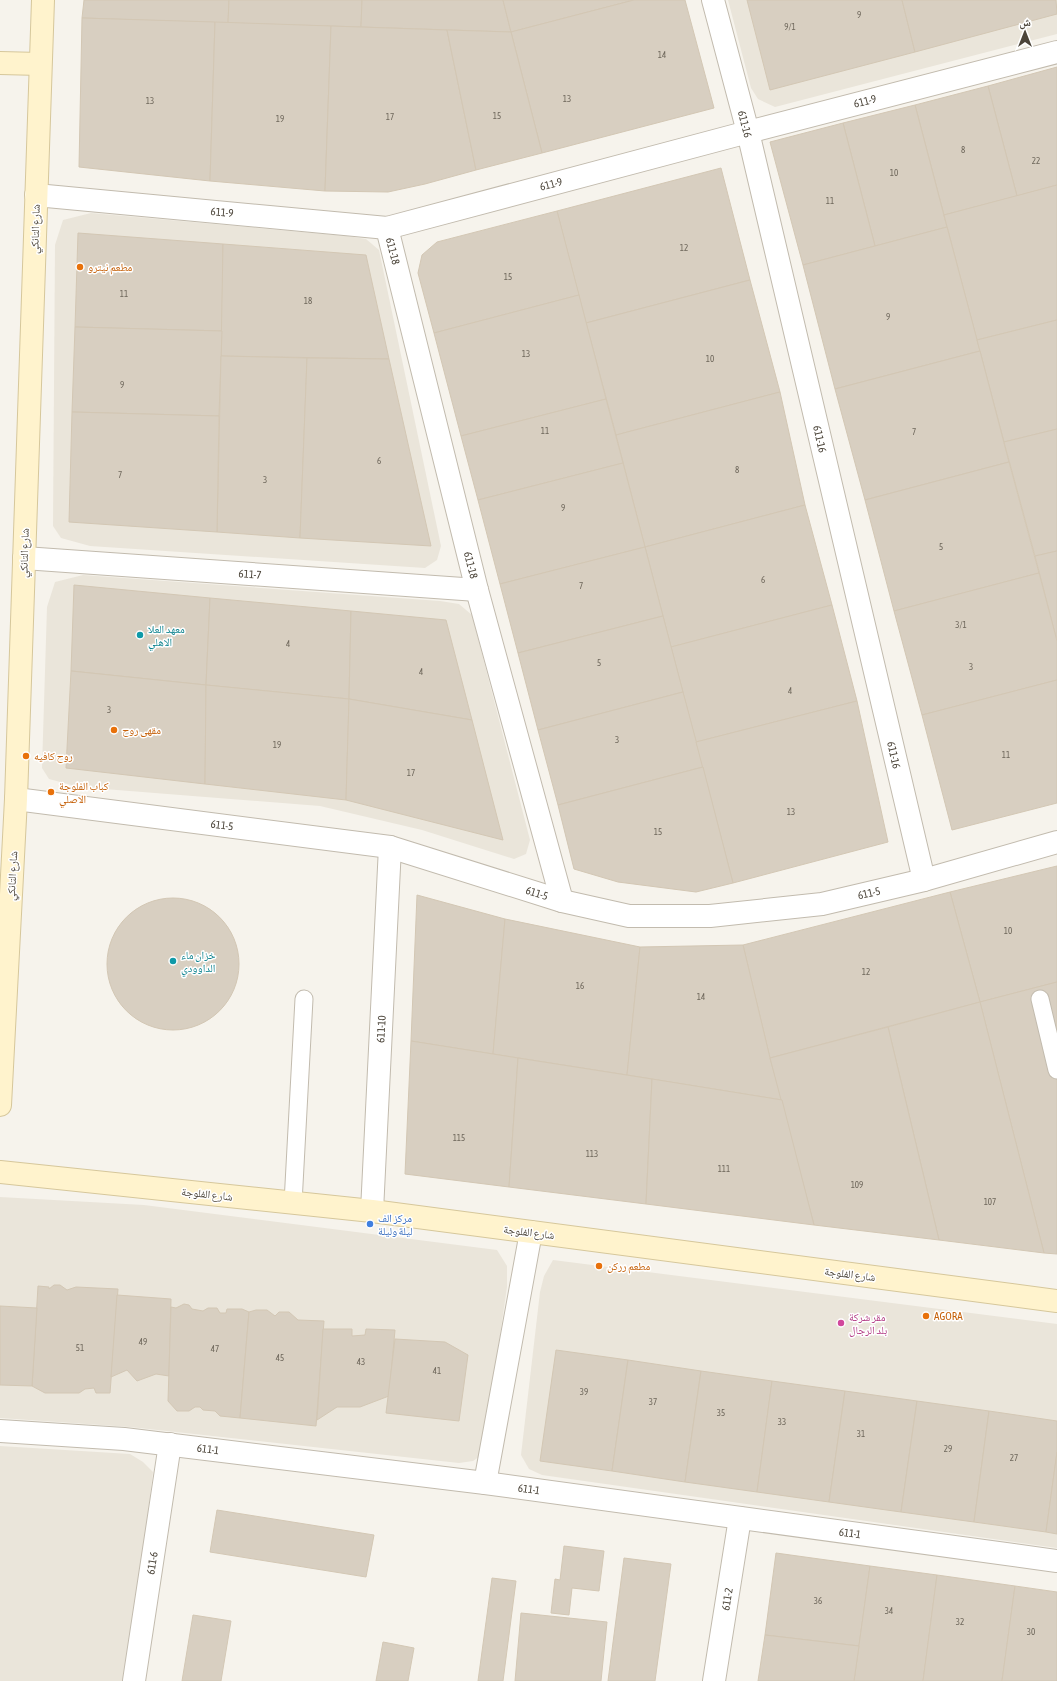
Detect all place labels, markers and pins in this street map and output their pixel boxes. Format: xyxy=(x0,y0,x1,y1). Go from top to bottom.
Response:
place label: مطعم نيترو xyxy=(88,261,132,275)
marker: مطعم نيترو xyxy=(75,262,85,272)
place label: معهد العلا الاهلي xyxy=(148,623,185,651)
marker: معهد العلا الاهلي xyxy=(135,630,145,640)
place label: مقهى روح xyxy=(122,724,161,737)
marker: مقهى روح xyxy=(109,725,119,735)
place label: روح كافيه xyxy=(34,750,73,763)
marker: روح كافيه xyxy=(21,751,31,761)
place label: كباب الفلوجة الاصلي xyxy=(59,780,109,808)
marker: كباب الفلوجة الاصلي xyxy=(46,787,56,797)
place label: خزان ماء الداوودي xyxy=(181,949,216,977)
marker: خزان ماء الداوودي xyxy=(168,956,178,966)
place label: مركز الف ليلة وليلة xyxy=(378,1212,413,1237)
marker: مركز الف ليلة وليلة xyxy=(365,1219,375,1229)
place label: مطعم رركن xyxy=(607,1260,650,1274)
marker: مطعم رركن xyxy=(594,1261,604,1271)
place label: AGORA xyxy=(934,1310,963,1322)
place label: مقر شركة بلد الرجال xyxy=(849,1311,887,1337)
marker: AGORA xyxy=(921,1311,931,1321)
marker: مقر شركة بلد الرجال xyxy=(836,1318,846,1328)

